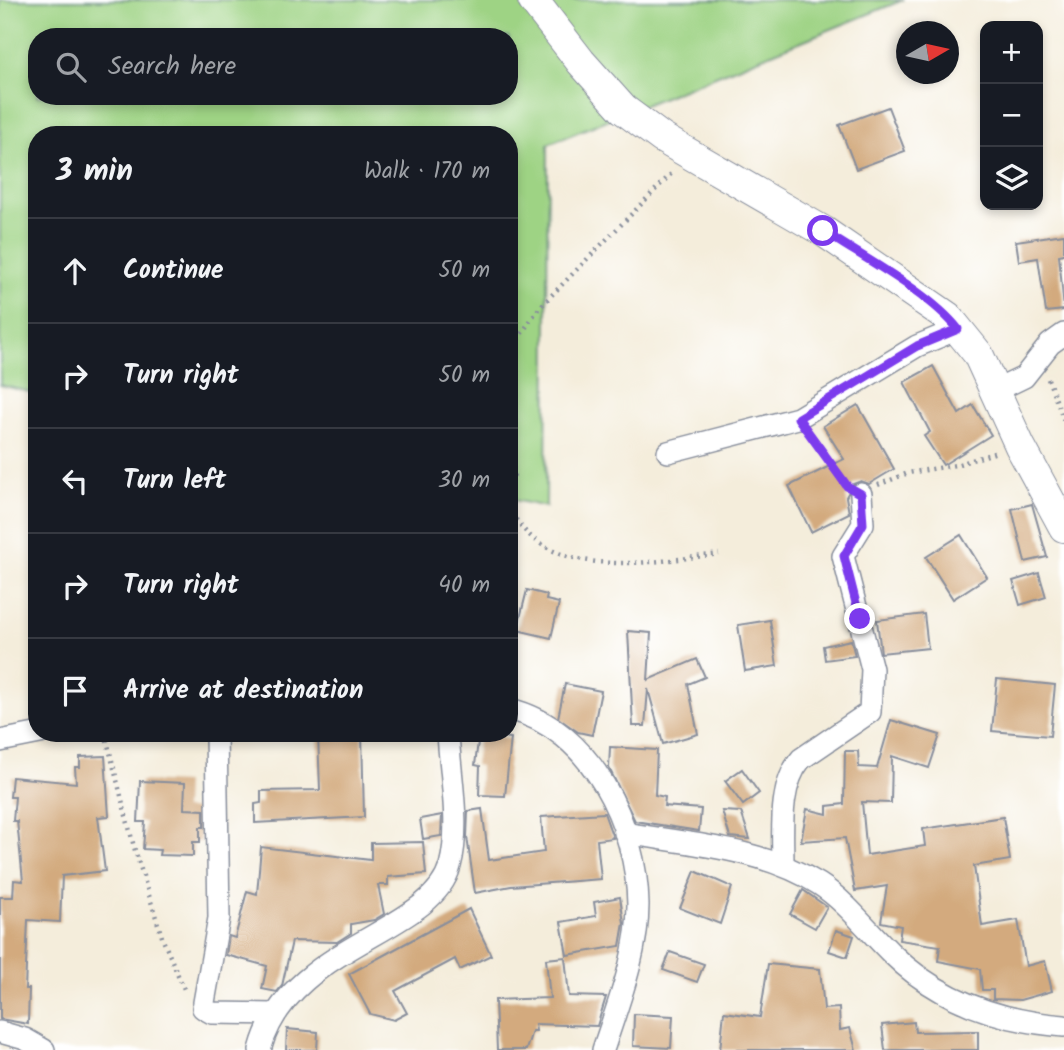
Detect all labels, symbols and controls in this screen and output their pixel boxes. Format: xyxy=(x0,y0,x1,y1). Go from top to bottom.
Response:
north arrow xyxy=(896,21,959,84)
map controls xyxy=(980,21,1043,210)
button: + xyxy=(980,21,1043,84)
search box xyxy=(28,28,518,105)
text: Search here xyxy=(108,46,236,88)
icon: search xyxy=(52,48,90,86)
button: − xyxy=(980,84,1043,147)
button: layers xyxy=(980,147,1043,210)
text: 3 min xyxy=(56,148,133,196)
text: Walk · 170 m xyxy=(364,154,490,190)
route start xyxy=(807,215,838,246)
text: Continue xyxy=(123,250,224,292)
icon: ahead xyxy=(56,252,94,290)
text: 50 m xyxy=(439,253,490,289)
text: Turn right xyxy=(123,355,239,397)
icon: right xyxy=(56,357,94,395)
text: 50 m xyxy=(439,358,490,394)
text: Turn left xyxy=(123,460,226,502)
icon: left xyxy=(56,462,94,500)
text: 30 m xyxy=(438,463,490,499)
text: Turn right xyxy=(123,565,239,607)
icon: right xyxy=(56,567,94,605)
text: 40 m xyxy=(438,568,490,604)
route end xyxy=(844,603,875,634)
text: Arrive at destination xyxy=(123,670,363,712)
icon: arrive xyxy=(56,672,94,710)

